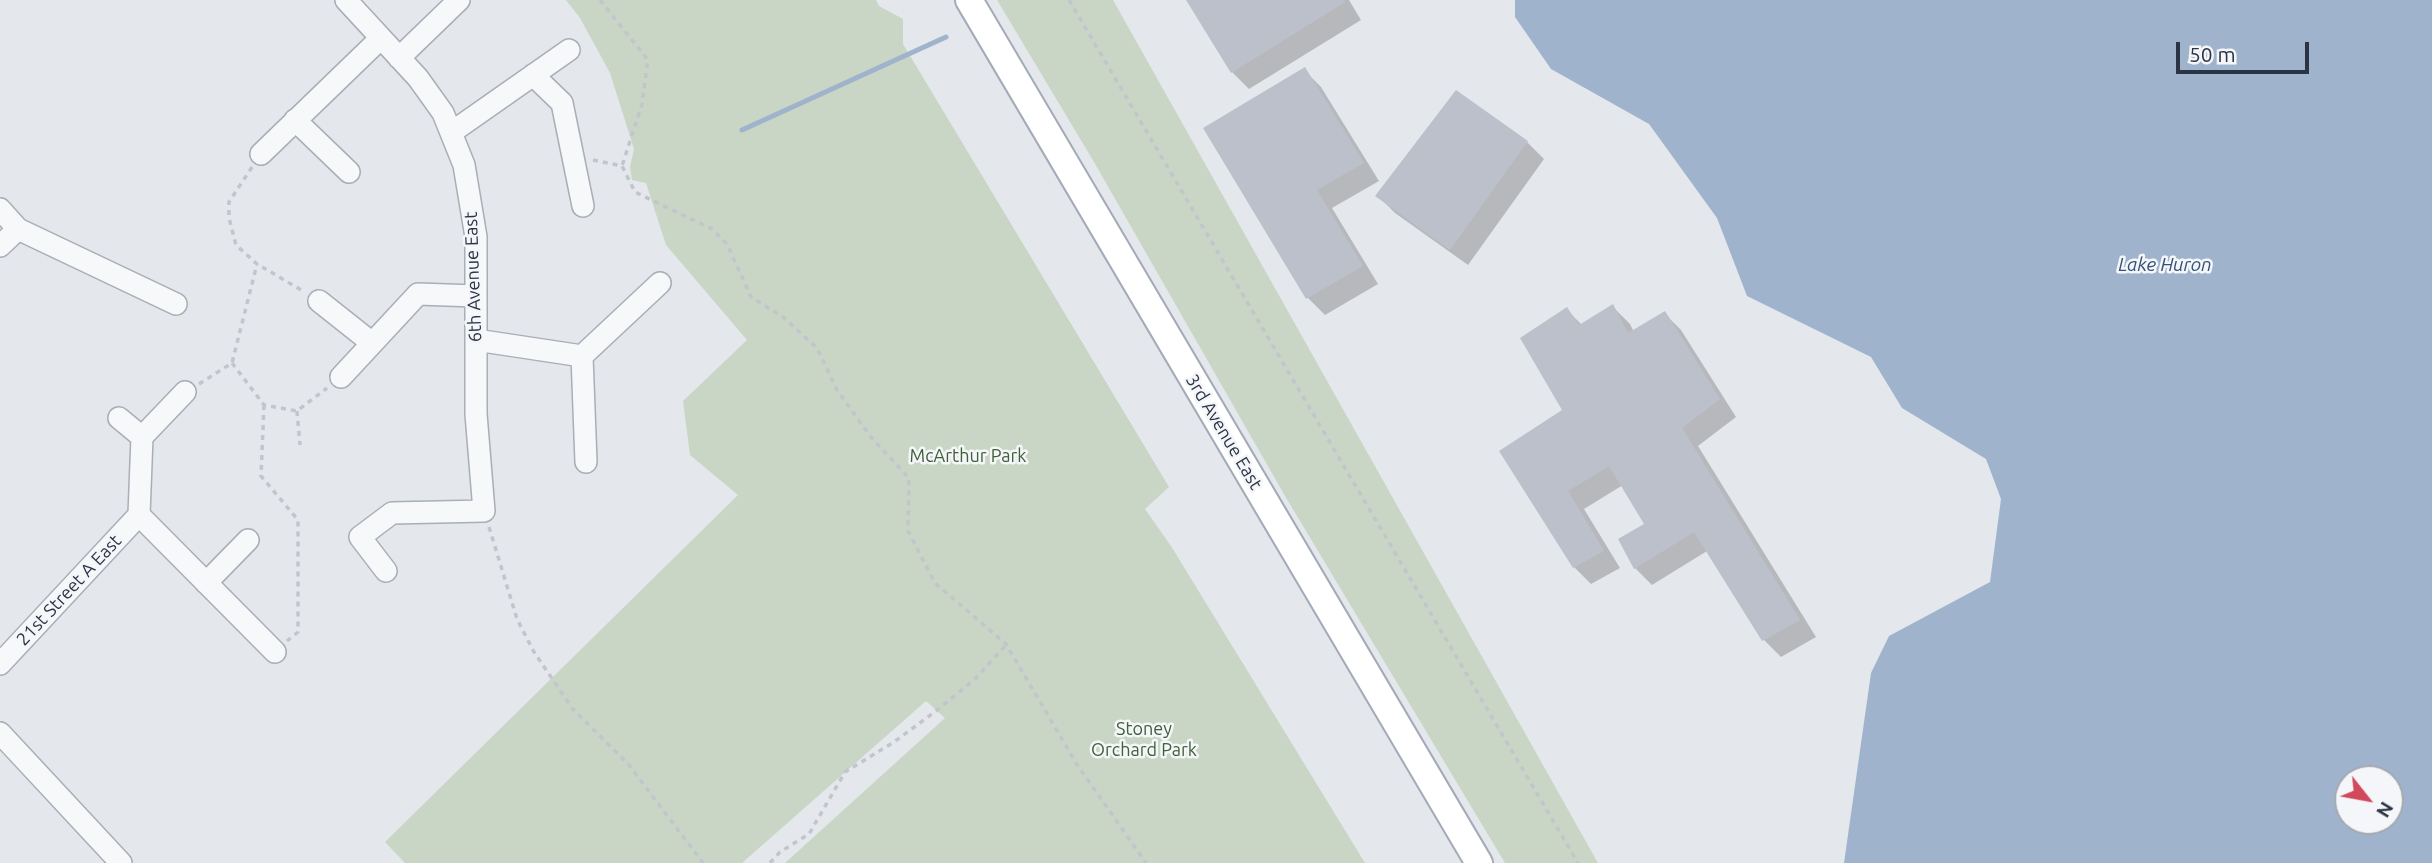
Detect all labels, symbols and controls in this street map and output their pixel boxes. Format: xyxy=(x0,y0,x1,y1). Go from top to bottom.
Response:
scale bar xyxy=(2180,28,2313,72)
text: 50 m xyxy=(2189,42,2236,66)
street label: 6th Avenue East xyxy=(460,211,486,343)
water label: Lake Huron xyxy=(2118,254,2212,276)
street label: 3rd Avenue East xyxy=(1181,370,1267,494)
park label: McArthur Park xyxy=(910,445,1026,467)
street label: 21st Street A East xyxy=(12,530,126,650)
park label: Stoney Orchard Park xyxy=(1091,718,1197,760)
north arrow xyxy=(2334,765,2404,835)
text: N xyxy=(2372,798,2398,822)

